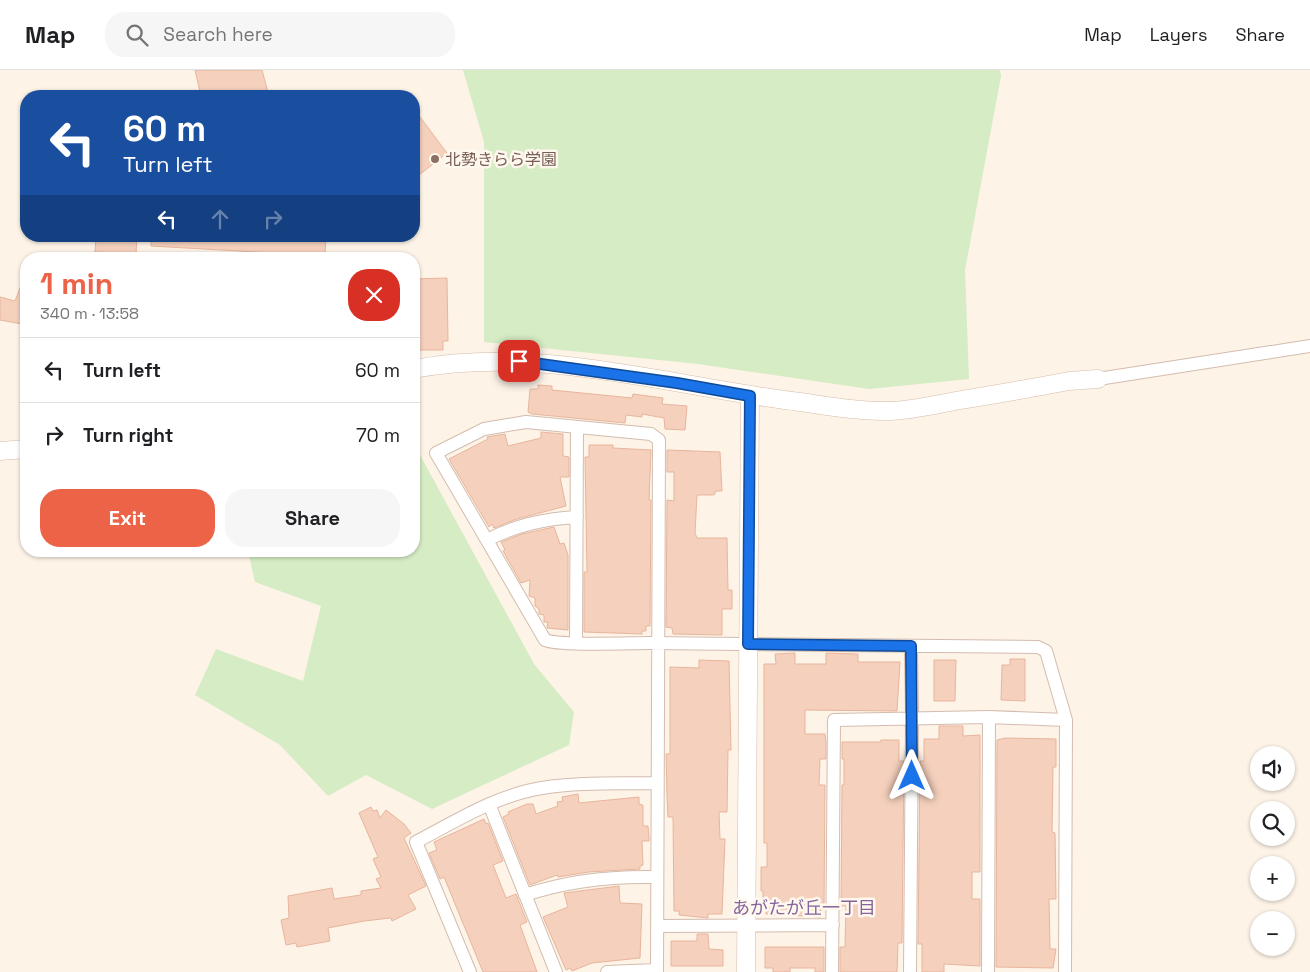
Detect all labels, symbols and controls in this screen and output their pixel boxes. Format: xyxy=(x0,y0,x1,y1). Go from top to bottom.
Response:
search box xyxy=(105,12,455,57)
text: Map xyxy=(25,19,75,50)
icon: search xyxy=(123,21,151,49)
text: Search here xyxy=(163,22,273,47)
text: Map xyxy=(1084,23,1122,46)
text: Layers xyxy=(1150,23,1207,46)
text: Share xyxy=(1235,23,1285,46)
text: 60 m xyxy=(123,107,206,151)
icon: left xyxy=(40,110,105,175)
place label: 北勢きらら学園 xyxy=(445,149,557,170)
text: Turn left xyxy=(123,150,213,178)
marker: 北勢きらら学園 xyxy=(429,153,441,165)
icon: left xyxy=(153,205,181,233)
icon: ahead xyxy=(206,205,234,233)
icon: right xyxy=(259,205,287,233)
text: 1 min xyxy=(40,264,113,303)
button: close xyxy=(348,269,400,321)
text: 340 m · 13:58 xyxy=(40,303,139,324)
pin xyxy=(498,340,540,382)
icon: arrive xyxy=(505,347,533,375)
icon: left xyxy=(40,356,68,384)
text: Turn left xyxy=(83,358,161,383)
text: 60 m xyxy=(355,358,400,383)
icon: right xyxy=(40,421,68,449)
text: Turn right xyxy=(83,423,173,448)
text: 70 m xyxy=(356,423,400,448)
button: Exit xyxy=(40,489,215,547)
button: Share xyxy=(225,489,400,547)
map controls xyxy=(1250,746,1295,956)
button: sound xyxy=(1250,746,1295,791)
position arrow xyxy=(885,749,937,801)
button: search xyxy=(1250,801,1295,846)
button: + xyxy=(1250,856,1295,901)
district label: あがたが丘一丁目 xyxy=(732,896,876,919)
button: − xyxy=(1250,911,1295,956)

